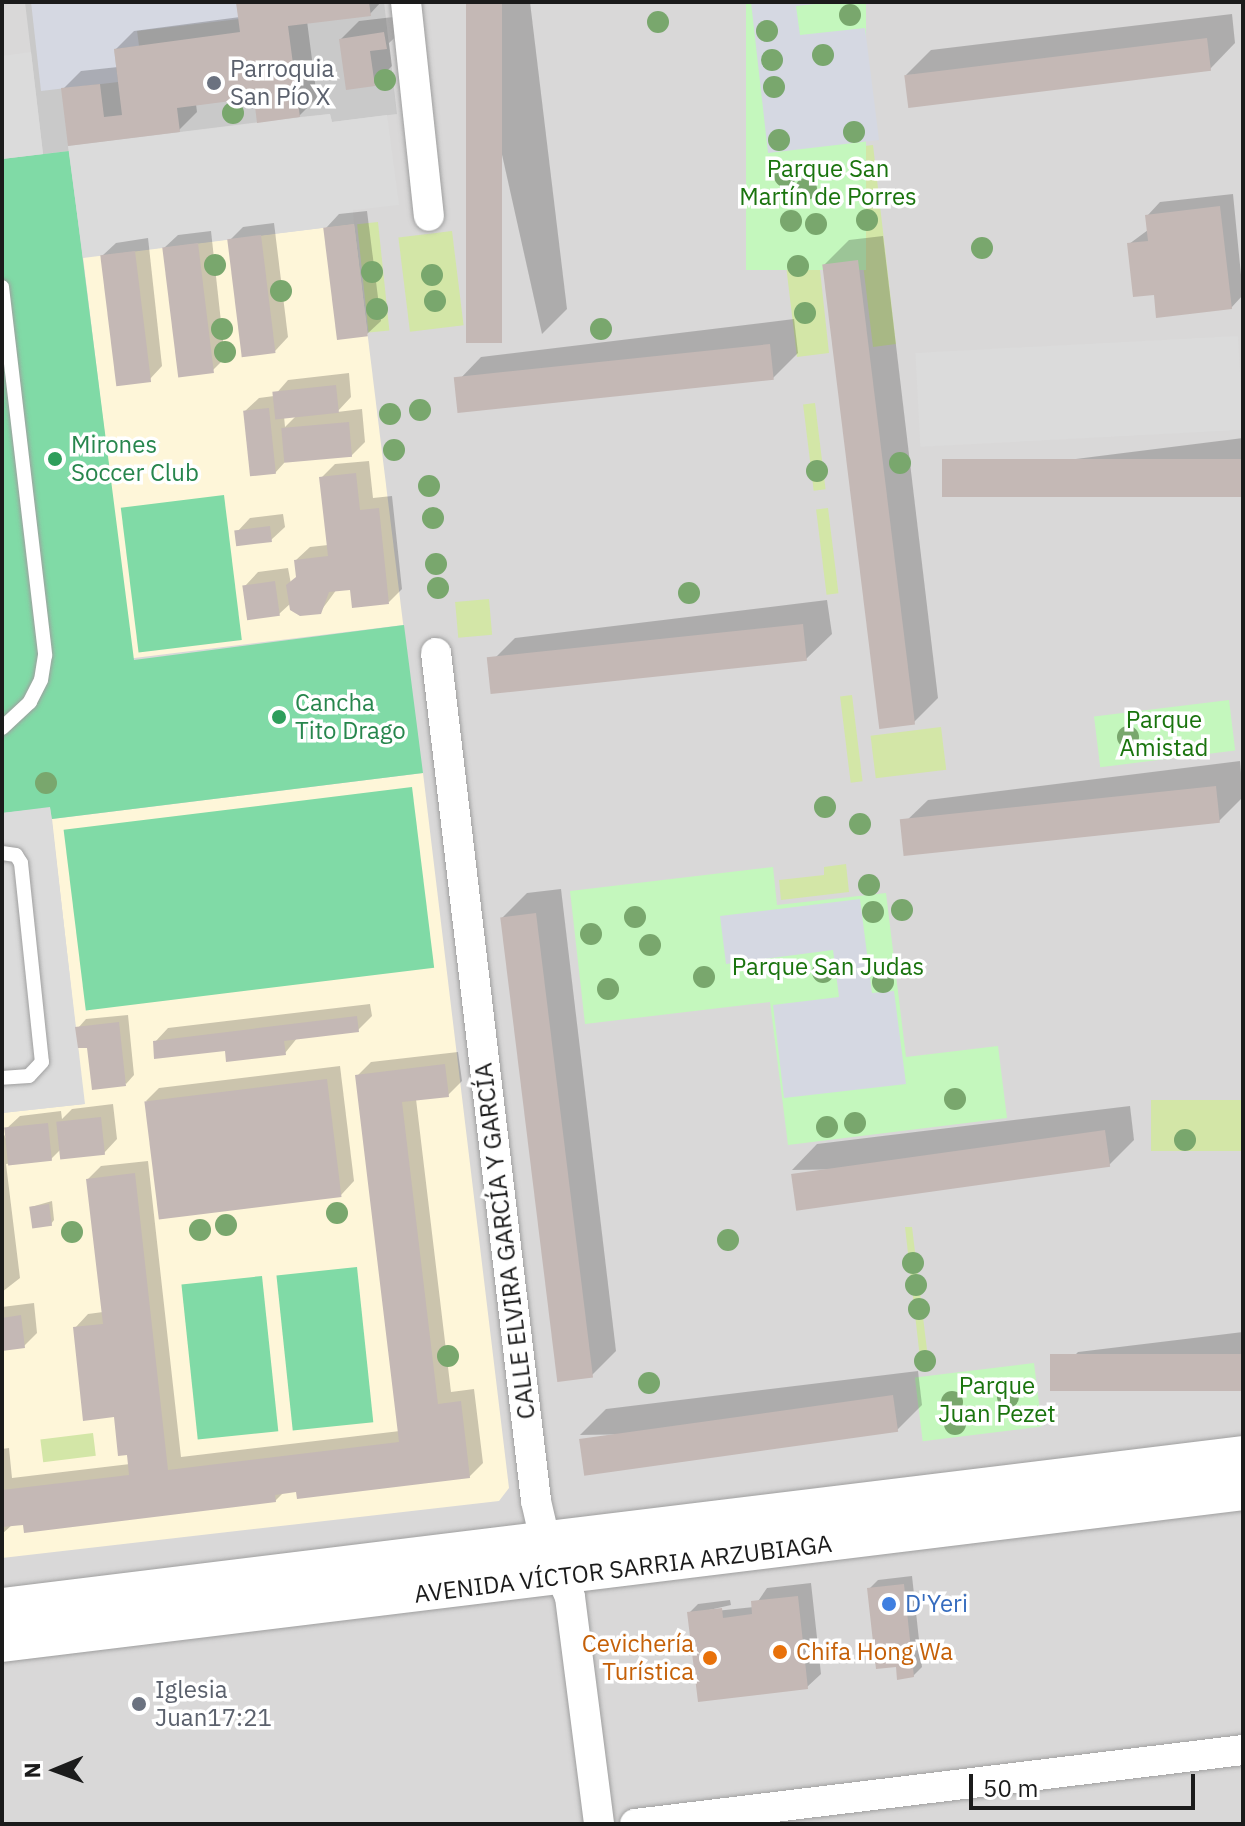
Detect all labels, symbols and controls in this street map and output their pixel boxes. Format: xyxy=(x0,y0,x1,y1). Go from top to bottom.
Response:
place label: Parroquia San Pío X xyxy=(230,55,334,111)
marker: Parroquia San Pío X xyxy=(205,74,223,92)
park label: Parque San Martín de Porres xyxy=(739,155,917,211)
place label: Mirones Soccer Club xyxy=(71,431,199,487)
marker: Mirones Soccer Club xyxy=(46,450,64,468)
place label: Cancha Tito Drago xyxy=(295,689,406,745)
park label: Parque Amistad xyxy=(1119,706,1209,762)
marker: Cancha Tito Drago xyxy=(270,708,288,726)
park label: Parque San Judas xyxy=(732,953,924,981)
street label: CALLE ELVIRA GARCÍA Y GARCÍA xyxy=(469,1061,541,1421)
park label: Parque Juan Pezet xyxy=(938,1372,1056,1428)
street label: AVENIDA VÍCTOR SARRIA ARZUBIAGA xyxy=(412,1529,834,1609)
place label: D'Yeri xyxy=(905,1590,968,1618)
marker: D'Yeri xyxy=(880,1595,898,1613)
place label: Cevichería Turística xyxy=(582,1630,694,1686)
place label: Chifa Hong Wa xyxy=(796,1638,953,1666)
marker: Chifa Hong Wa xyxy=(771,1643,789,1661)
marker: Cevichería Turística xyxy=(701,1649,719,1667)
place label: Iglesia Juan17:21 xyxy=(155,1676,272,1732)
marker: Iglesia Juan17:21 xyxy=(130,1695,148,1713)
north arrow xyxy=(16,1730,96,1810)
scale bar xyxy=(973,1758,1199,1808)
text: N xyxy=(17,1762,46,1779)
text: 50 m xyxy=(983,1772,1038,1804)

